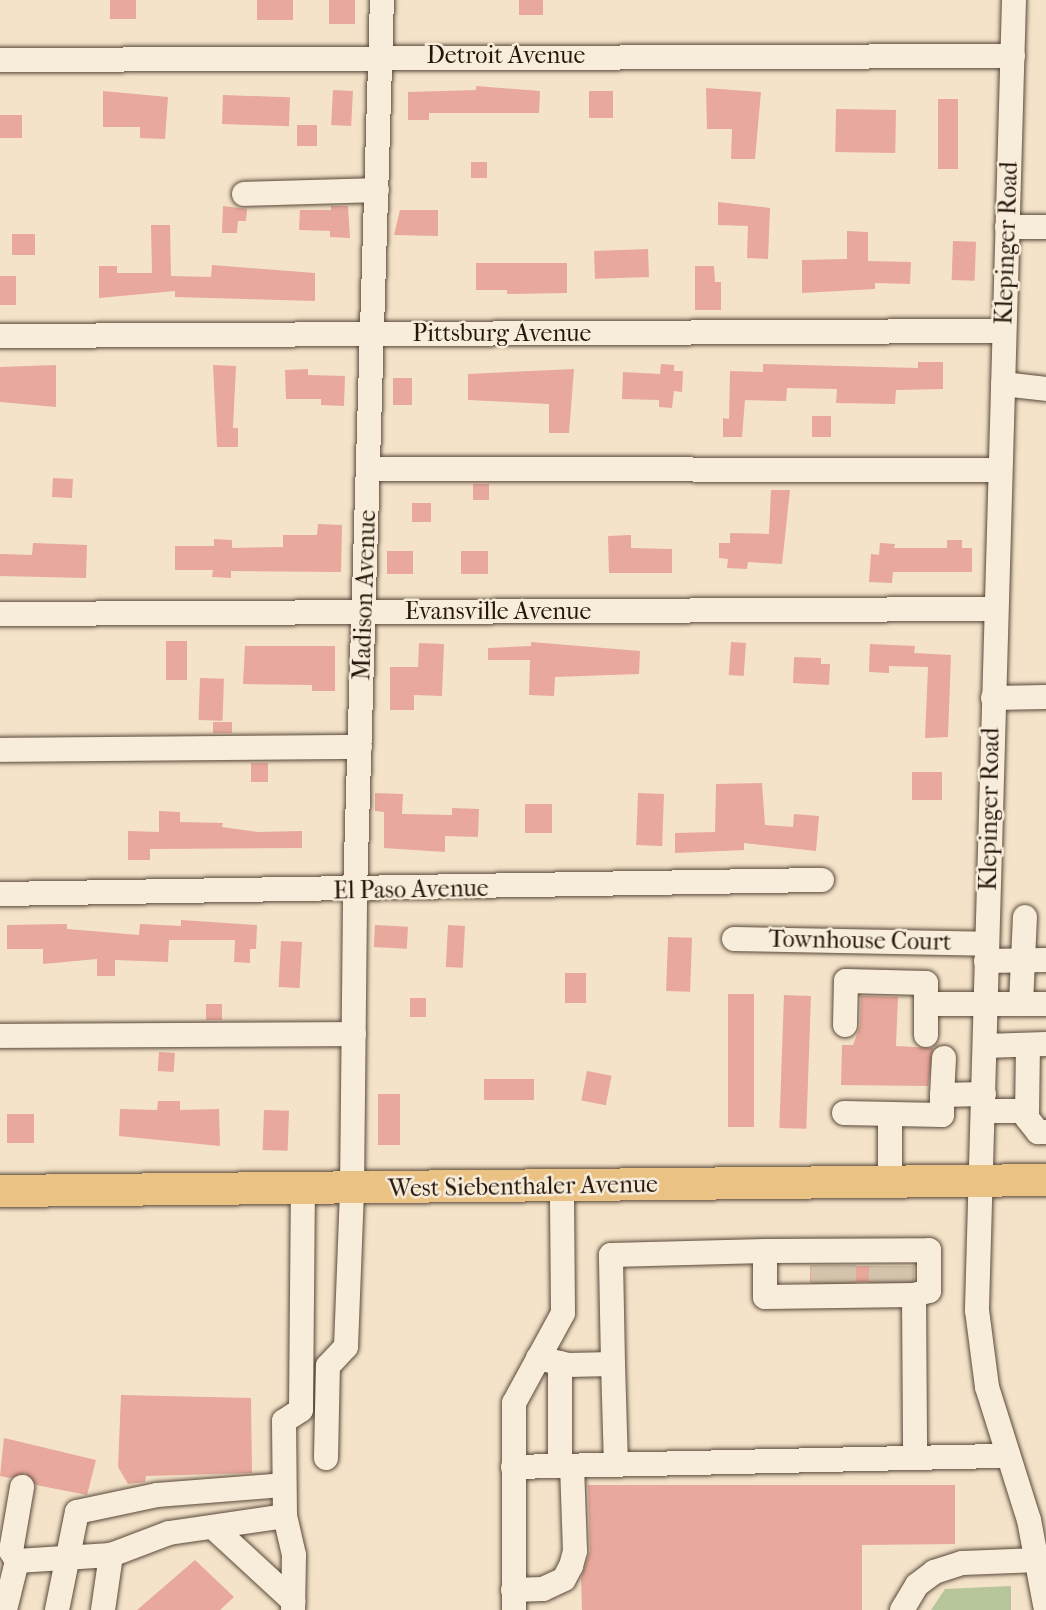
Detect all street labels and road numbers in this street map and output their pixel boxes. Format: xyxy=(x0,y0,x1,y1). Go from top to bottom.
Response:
street label: Detroit Avenue xyxy=(427,42,585,70)
street label: Klepinger Road xyxy=(990,161,1024,325)
street label: Pittsburg Avenue xyxy=(413,320,591,348)
street label: Madison Avenue xyxy=(348,509,382,681)
street label: Evansville Avenue xyxy=(405,598,591,626)
street label: Klepinger Road xyxy=(974,727,1006,891)
street label: El Paso Avenue xyxy=(333,874,489,906)
street label: Townhouse Court xyxy=(768,925,952,957)
street label: West Siebenthaler Avenue xyxy=(388,1170,658,1204)

